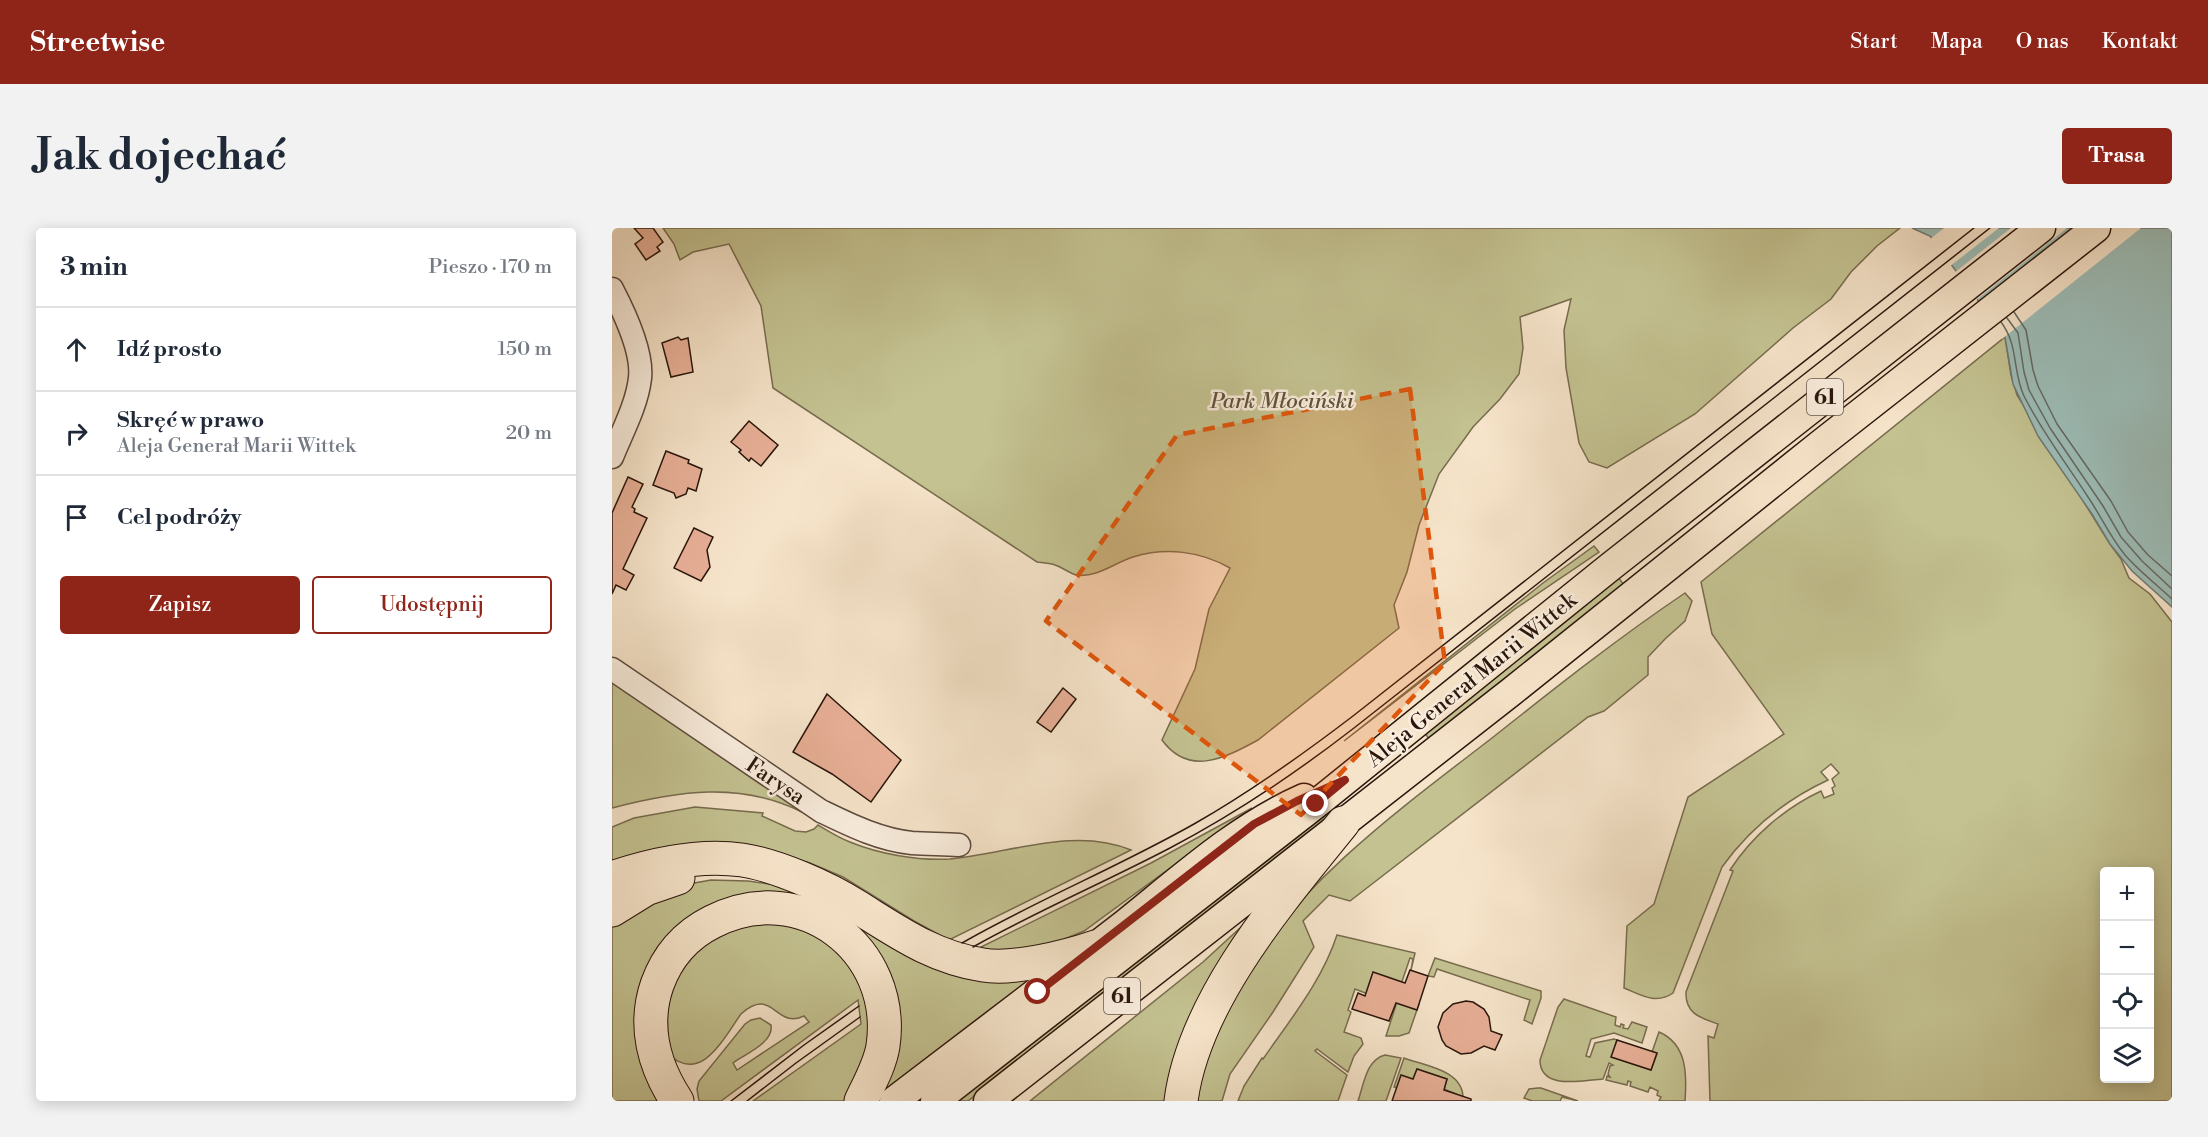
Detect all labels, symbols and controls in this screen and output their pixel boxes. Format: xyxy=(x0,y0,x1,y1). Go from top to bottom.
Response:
text: Streetwise xyxy=(30,25,165,60)
text: Start xyxy=(1850,29,1898,55)
text: Mapa xyxy=(1931,29,1983,55)
text: O nas xyxy=(2016,29,2069,55)
text: Kontakt xyxy=(2102,29,2178,55)
button: Trasa xyxy=(2062,128,2172,184)
text: Jak dojechać xyxy=(36,130,287,183)
text: 3 min xyxy=(60,251,128,283)
text: Pieszo · 170 m xyxy=(428,255,552,280)
icon: ahead xyxy=(60,333,93,366)
text: Idź prosto xyxy=(117,336,222,363)
text: 150 m xyxy=(497,337,552,362)
road number: 61 xyxy=(1807,379,1843,415)
park label: Park Młociński xyxy=(1209,388,1354,415)
text: Skręć w prawo xyxy=(117,407,264,434)
icon: right xyxy=(60,417,93,450)
text: 20 m xyxy=(506,421,552,446)
text: Aleja Generał Marii Wittek xyxy=(117,434,356,459)
icon: arrive xyxy=(60,501,93,534)
text: Cel podróży xyxy=(117,504,241,531)
button: Zapisz xyxy=(60,576,300,634)
button: Udostępnij xyxy=(312,576,552,634)
street label: Aleja Generał Marii Wittek xyxy=(1361,586,1584,774)
street label: Farysa xyxy=(740,752,811,811)
route end xyxy=(1302,790,1328,816)
map controls xyxy=(2100,867,2154,1083)
button: + xyxy=(2100,867,2154,921)
button: − xyxy=(2100,921,2154,975)
button: locate xyxy=(2100,975,2154,1029)
route start xyxy=(1024,978,1050,1004)
road number: 61 xyxy=(1104,978,1140,1014)
button: layers xyxy=(2100,1029,2154,1083)

